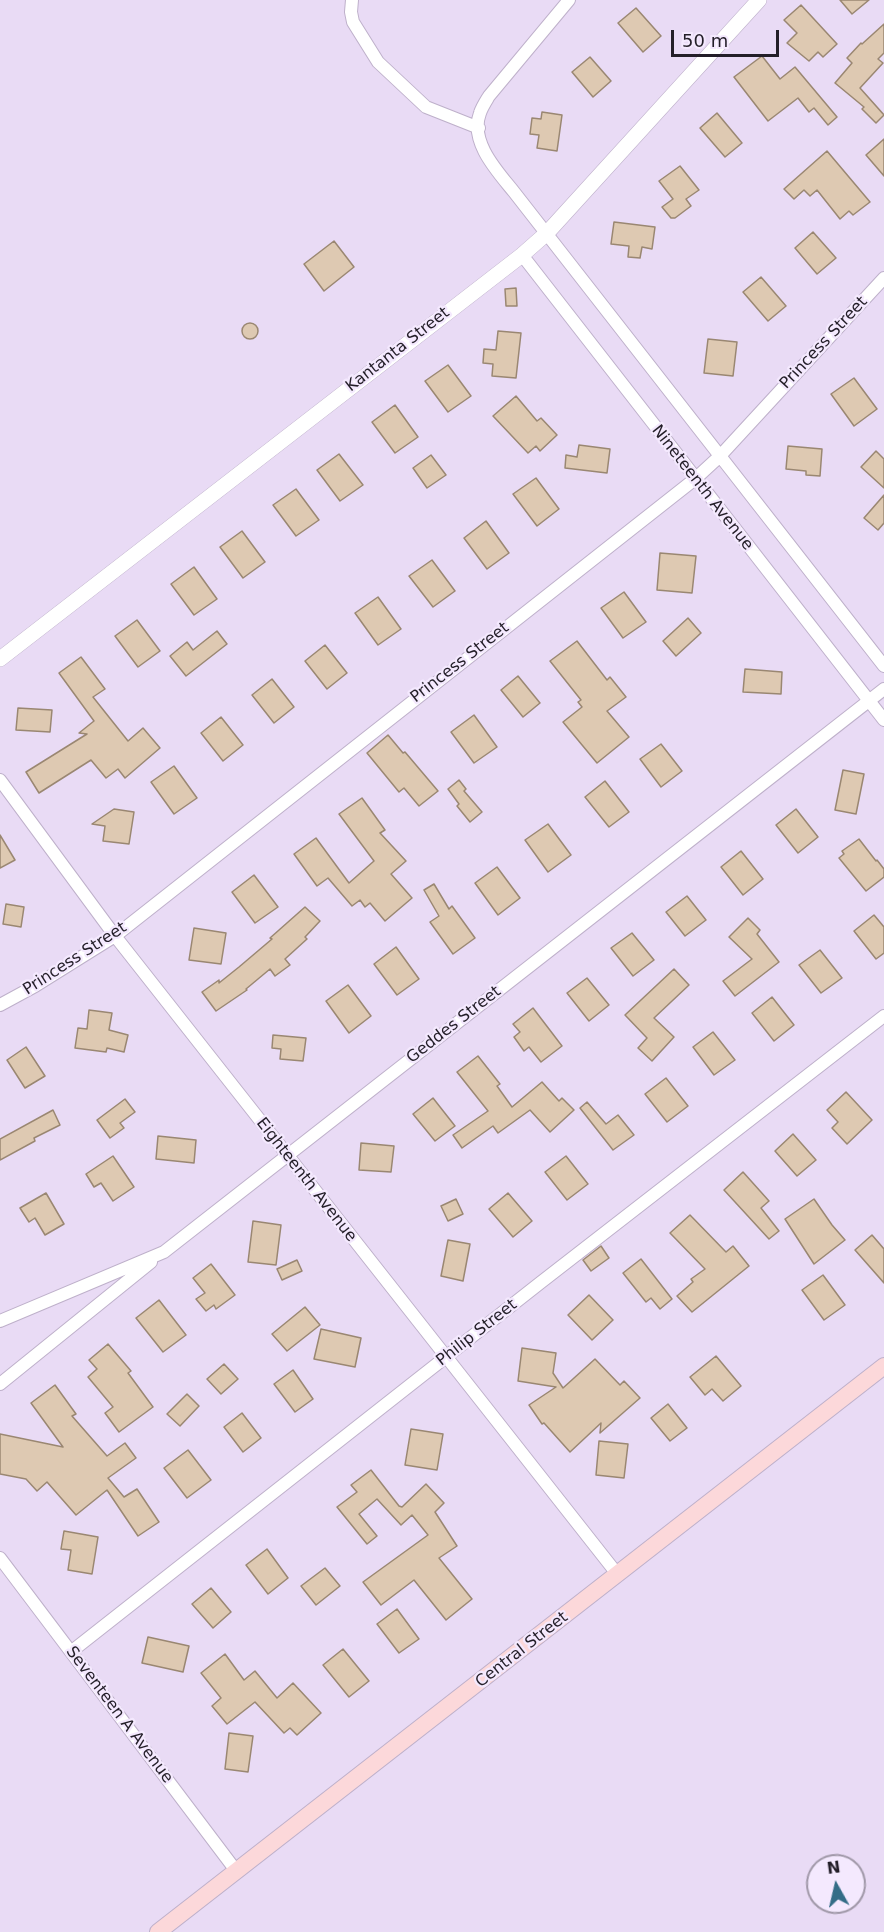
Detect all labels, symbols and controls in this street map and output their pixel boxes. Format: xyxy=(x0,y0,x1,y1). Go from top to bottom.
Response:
scale bar xyxy=(674,18,782,56)
text: 50 m xyxy=(682,30,728,51)
street label: Princess Street xyxy=(776,293,872,393)
street label: Kantanta Street xyxy=(342,304,454,396)
street label: Nineteenth Avenue xyxy=(647,422,757,554)
street label: Princess Street xyxy=(407,619,513,707)
street label: Princess Street xyxy=(20,918,130,1000)
street label: Geddes Street xyxy=(403,982,505,1068)
street label: Eighteenth Avenue xyxy=(252,1114,360,1246)
street label: Philip Street xyxy=(433,1296,521,1370)
street label: Central Street xyxy=(472,1608,572,1692)
street label: Seventeen A Avenue xyxy=(61,1643,177,1787)
north arrow xyxy=(806,1854,866,1914)
text: N xyxy=(826,1857,842,1878)

